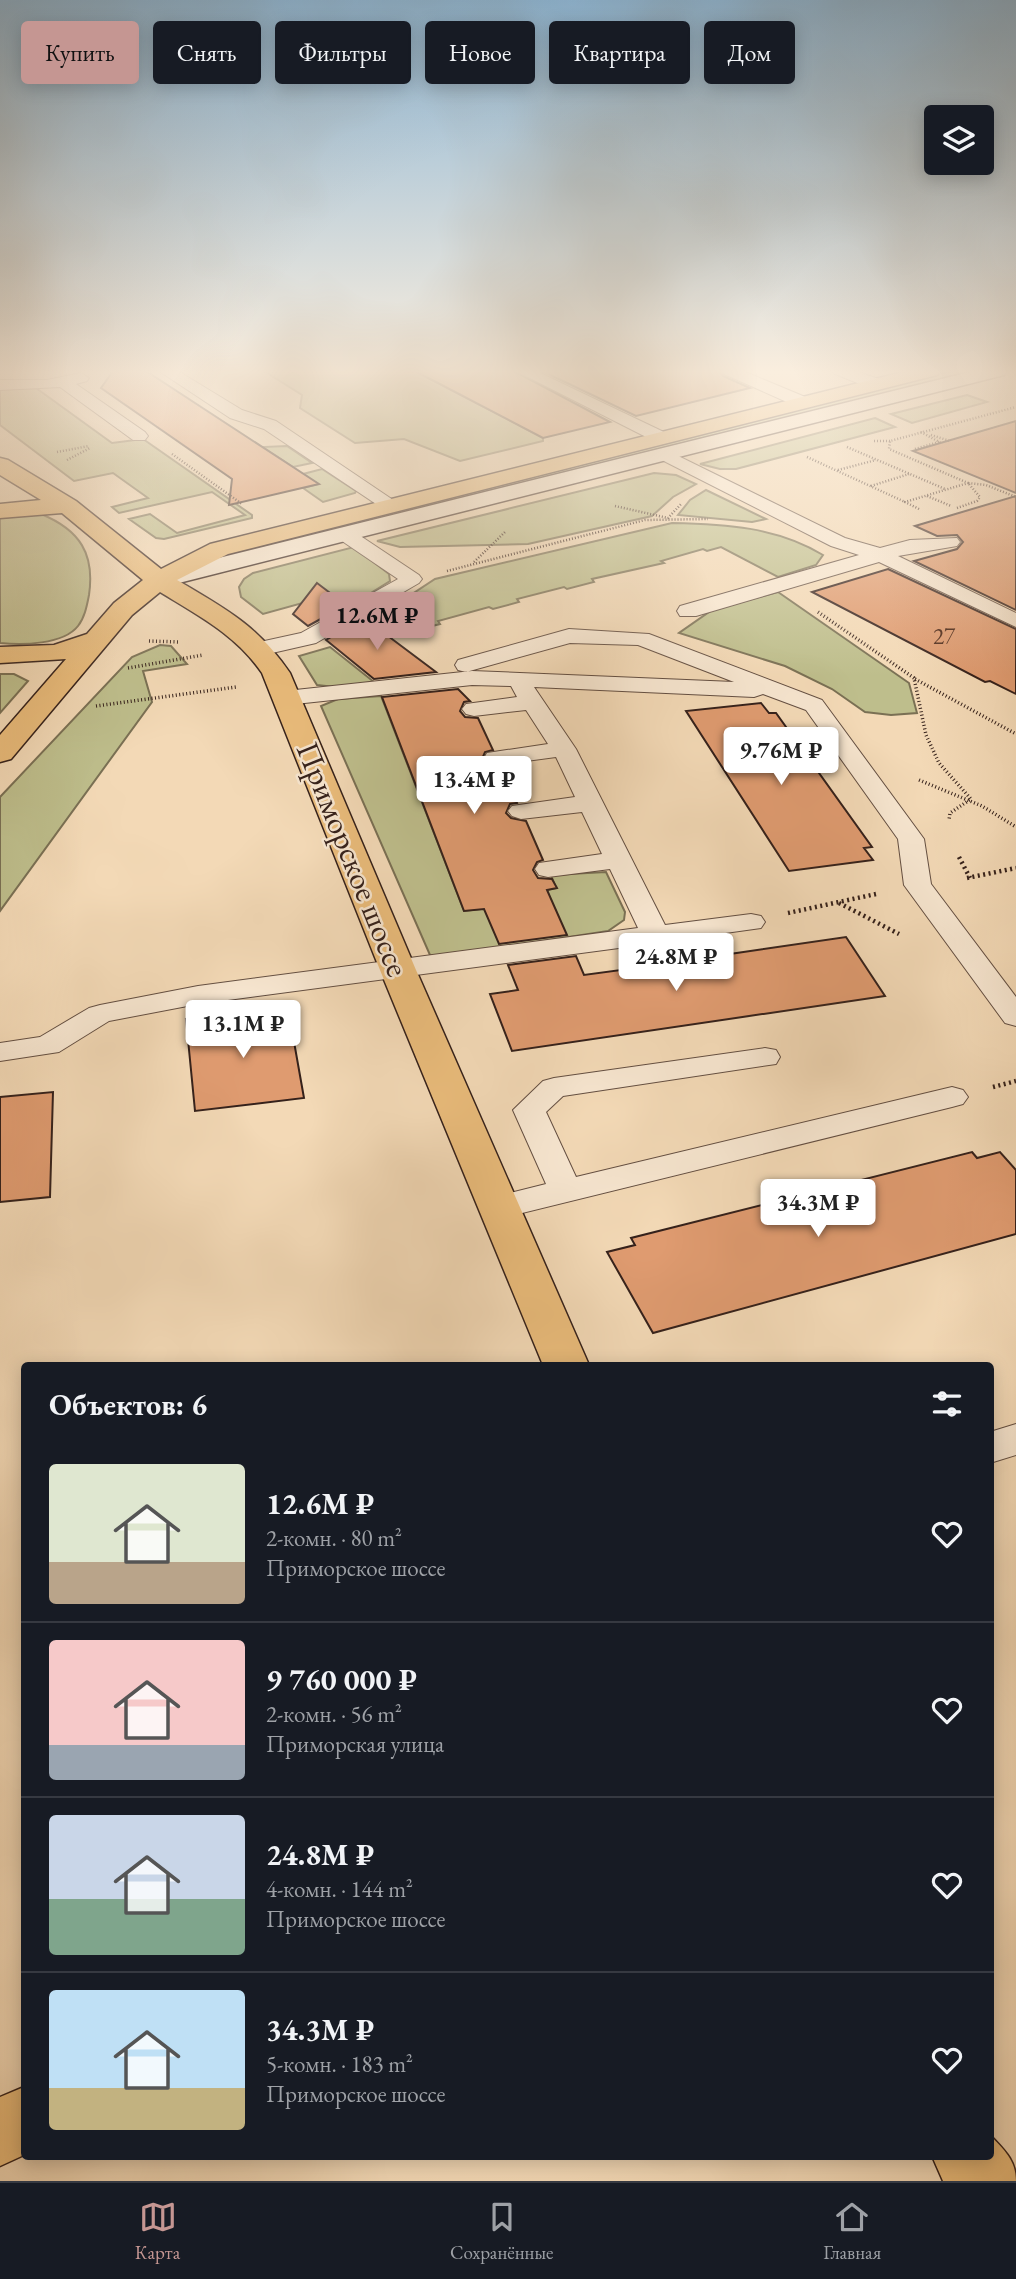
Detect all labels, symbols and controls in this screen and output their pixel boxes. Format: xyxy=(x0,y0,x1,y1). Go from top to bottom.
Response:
chip: Купить xyxy=(21,21,139,84)
chip: Снять xyxy=(153,21,261,84)
chip: Фильтры xyxy=(275,21,411,84)
chip: Новое xyxy=(425,21,535,84)
chip: Квартира xyxy=(549,21,690,84)
chip: Дом xyxy=(704,21,795,84)
map controls xyxy=(924,105,994,175)
button: layers xyxy=(924,105,994,175)
pin: 12.6M ₽ xyxy=(312,592,442,652)
text: 12.6M ₽ xyxy=(336,600,418,630)
house number: 27 xyxy=(933,621,956,651)
pin: 9.76M ₽ xyxy=(716,728,846,787)
street label: Приморское шоссе xyxy=(287,735,419,983)
text: 9.76M ₽ xyxy=(740,735,822,765)
pin: 13.4M ₽ xyxy=(409,756,539,816)
text: 13.4M ₽ xyxy=(433,764,515,794)
pin: 24.8M ₽ xyxy=(611,934,741,993)
text: 24.8M ₽ xyxy=(635,941,717,971)
pin: 13.1M ₽ xyxy=(178,1000,308,1060)
text: 13.1M ₽ xyxy=(202,1008,284,1038)
pin: 34.3M ₽ xyxy=(753,1180,883,1239)
text: 34.3M ₽ xyxy=(777,1187,859,1217)
text: Объектов: 6 xyxy=(49,1385,207,1424)
icon: filters xyxy=(928,1385,966,1423)
text: 12.6M ₽ xyxy=(266,1484,374,1523)
icon: home xyxy=(105,1492,189,1576)
icon: heart xyxy=(928,1515,966,1553)
text: 2-комн. · 80 m² xyxy=(266,1523,402,1553)
text: Приморское шоссе xyxy=(266,1553,445,1583)
text: 9 760 000 ₽ xyxy=(266,1660,417,1699)
icon: home xyxy=(105,1668,189,1752)
icon: heart xyxy=(928,1691,966,1729)
text: 2-комн. · 56 m² xyxy=(266,1699,402,1729)
text: Приморская улица xyxy=(266,1729,444,1759)
text: 24.8M ₽ xyxy=(266,1835,374,1874)
icon: home xyxy=(105,1843,189,1927)
icon: heart xyxy=(928,1866,966,1904)
text: 4-комн. · 144 m² xyxy=(266,1874,413,1904)
text: Приморское шоссе xyxy=(266,1904,445,1934)
text: 34.3M ₽ xyxy=(266,2010,374,2049)
icon: home xyxy=(105,2018,189,2102)
icon: heart xyxy=(928,2041,966,2079)
text: 5-комн. · 183 m² xyxy=(266,2049,413,2079)
text: Приморское шоссе xyxy=(266,2079,445,2109)
tab: Карта xyxy=(135,2198,180,2265)
tab: Сохранённые xyxy=(450,2198,554,2265)
tab: Главная xyxy=(823,2198,881,2265)

